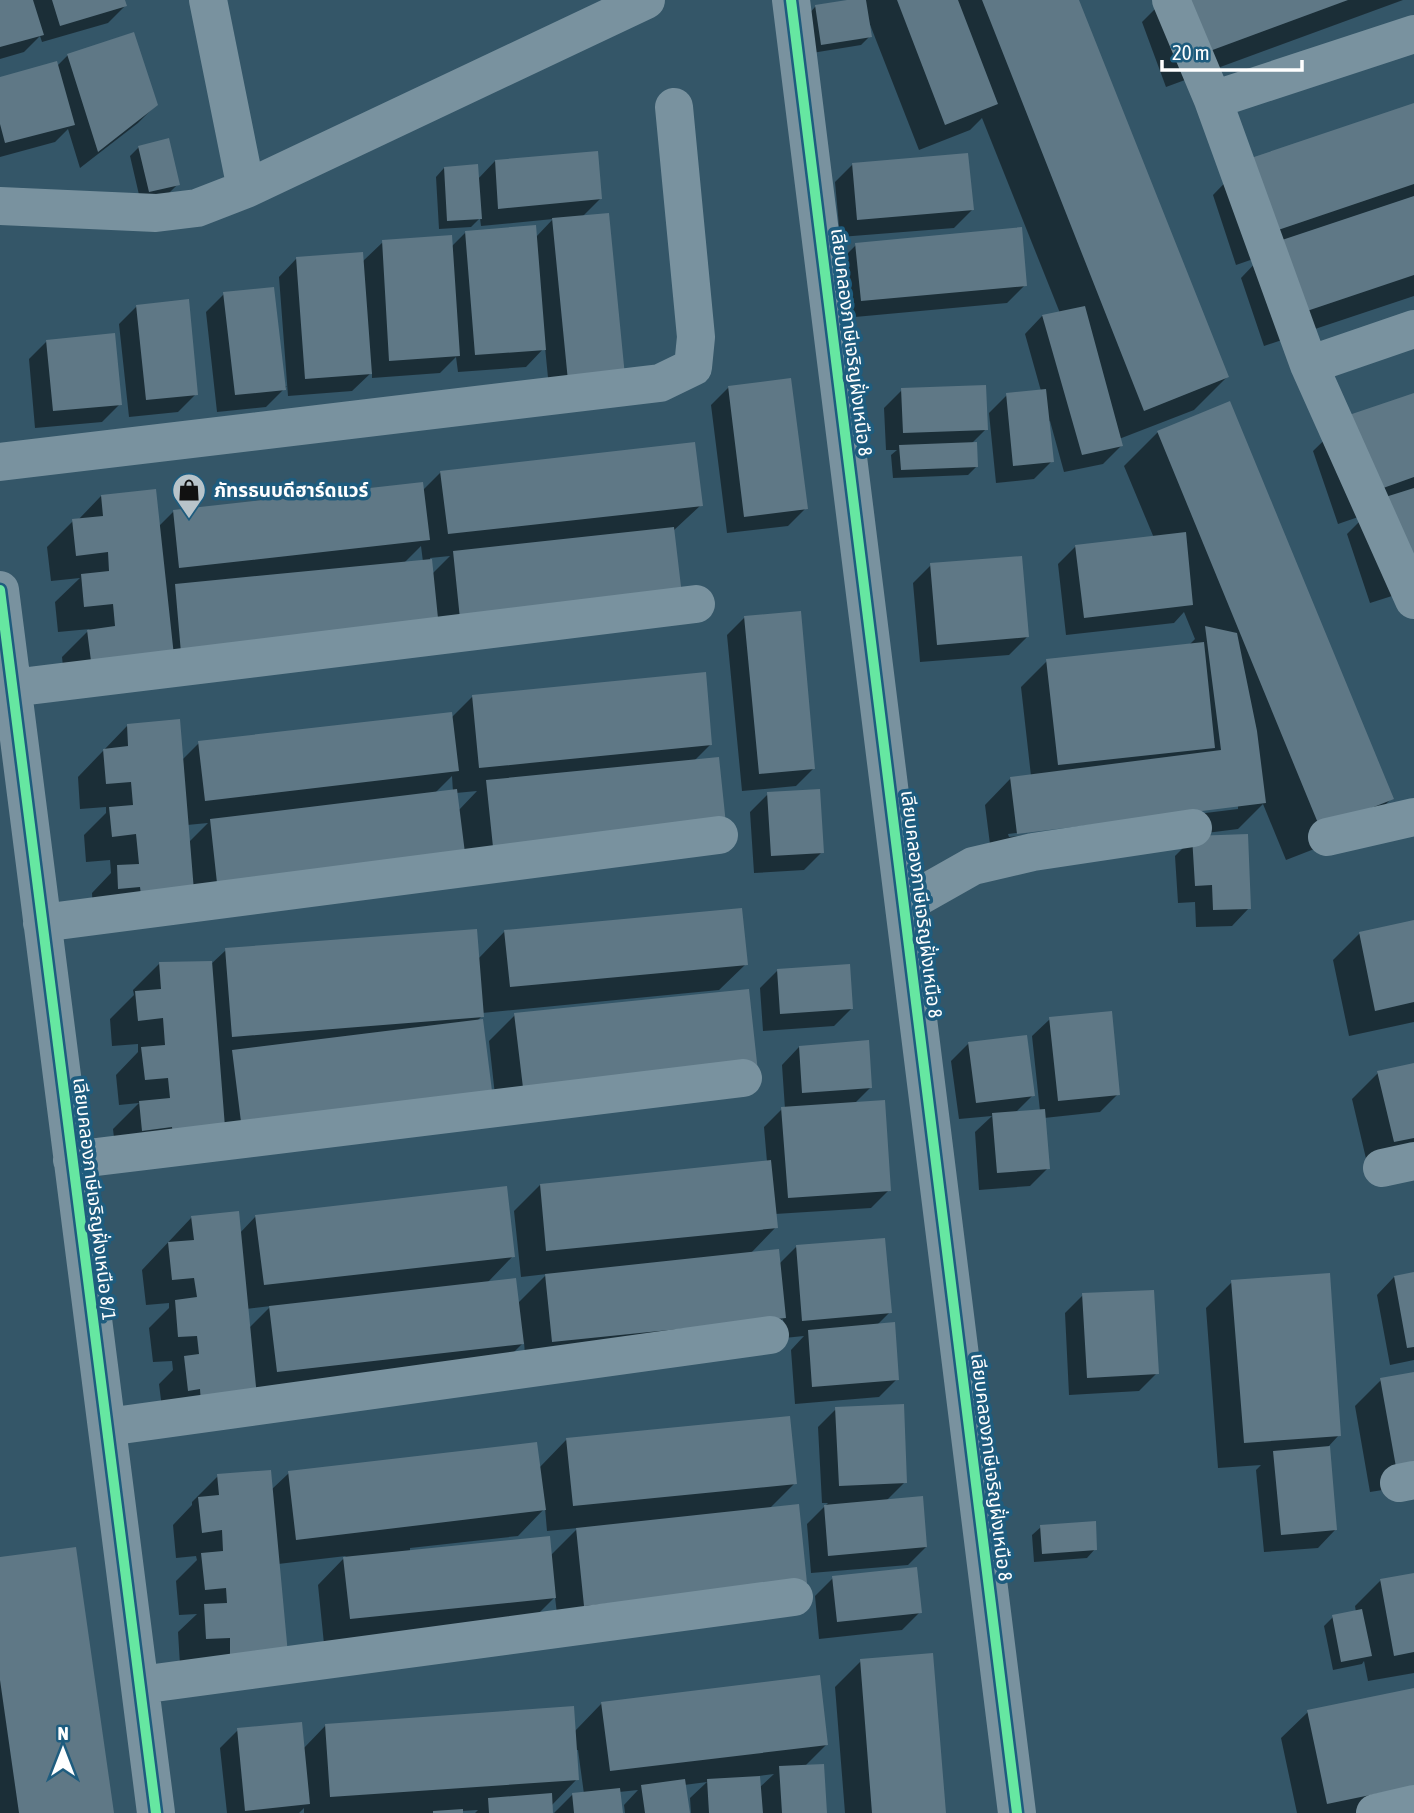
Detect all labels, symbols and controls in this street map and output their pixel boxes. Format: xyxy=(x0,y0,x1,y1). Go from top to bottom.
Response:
scale bar xyxy=(1162,28,1302,72)
text: 20 m xyxy=(1172,40,1210,64)
street label: เลียบคลองภาษีเจริญฝั่งเหนือ 8 xyxy=(827,227,878,457)
shop icon: ภัทรธนบดีฮาร์ดแวร์ xyxy=(170,471,208,520)
place label: ภัทรธนบดีฮาร์ดแวร์ xyxy=(214,479,369,501)
street label: เลียบคลองภาษีเจริญฝั่งเหนือ 8 xyxy=(897,789,948,1019)
street label: เลียบคลองภาษีเจริญฝั่งเหนือ 8/1 xyxy=(69,1076,122,1322)
street label: เลียบคลองภาษีเจริญฝั่งเหนือ 8 xyxy=(967,1352,1018,1582)
north arrow xyxy=(28,1715,98,1785)
text: N xyxy=(57,1722,69,1744)

